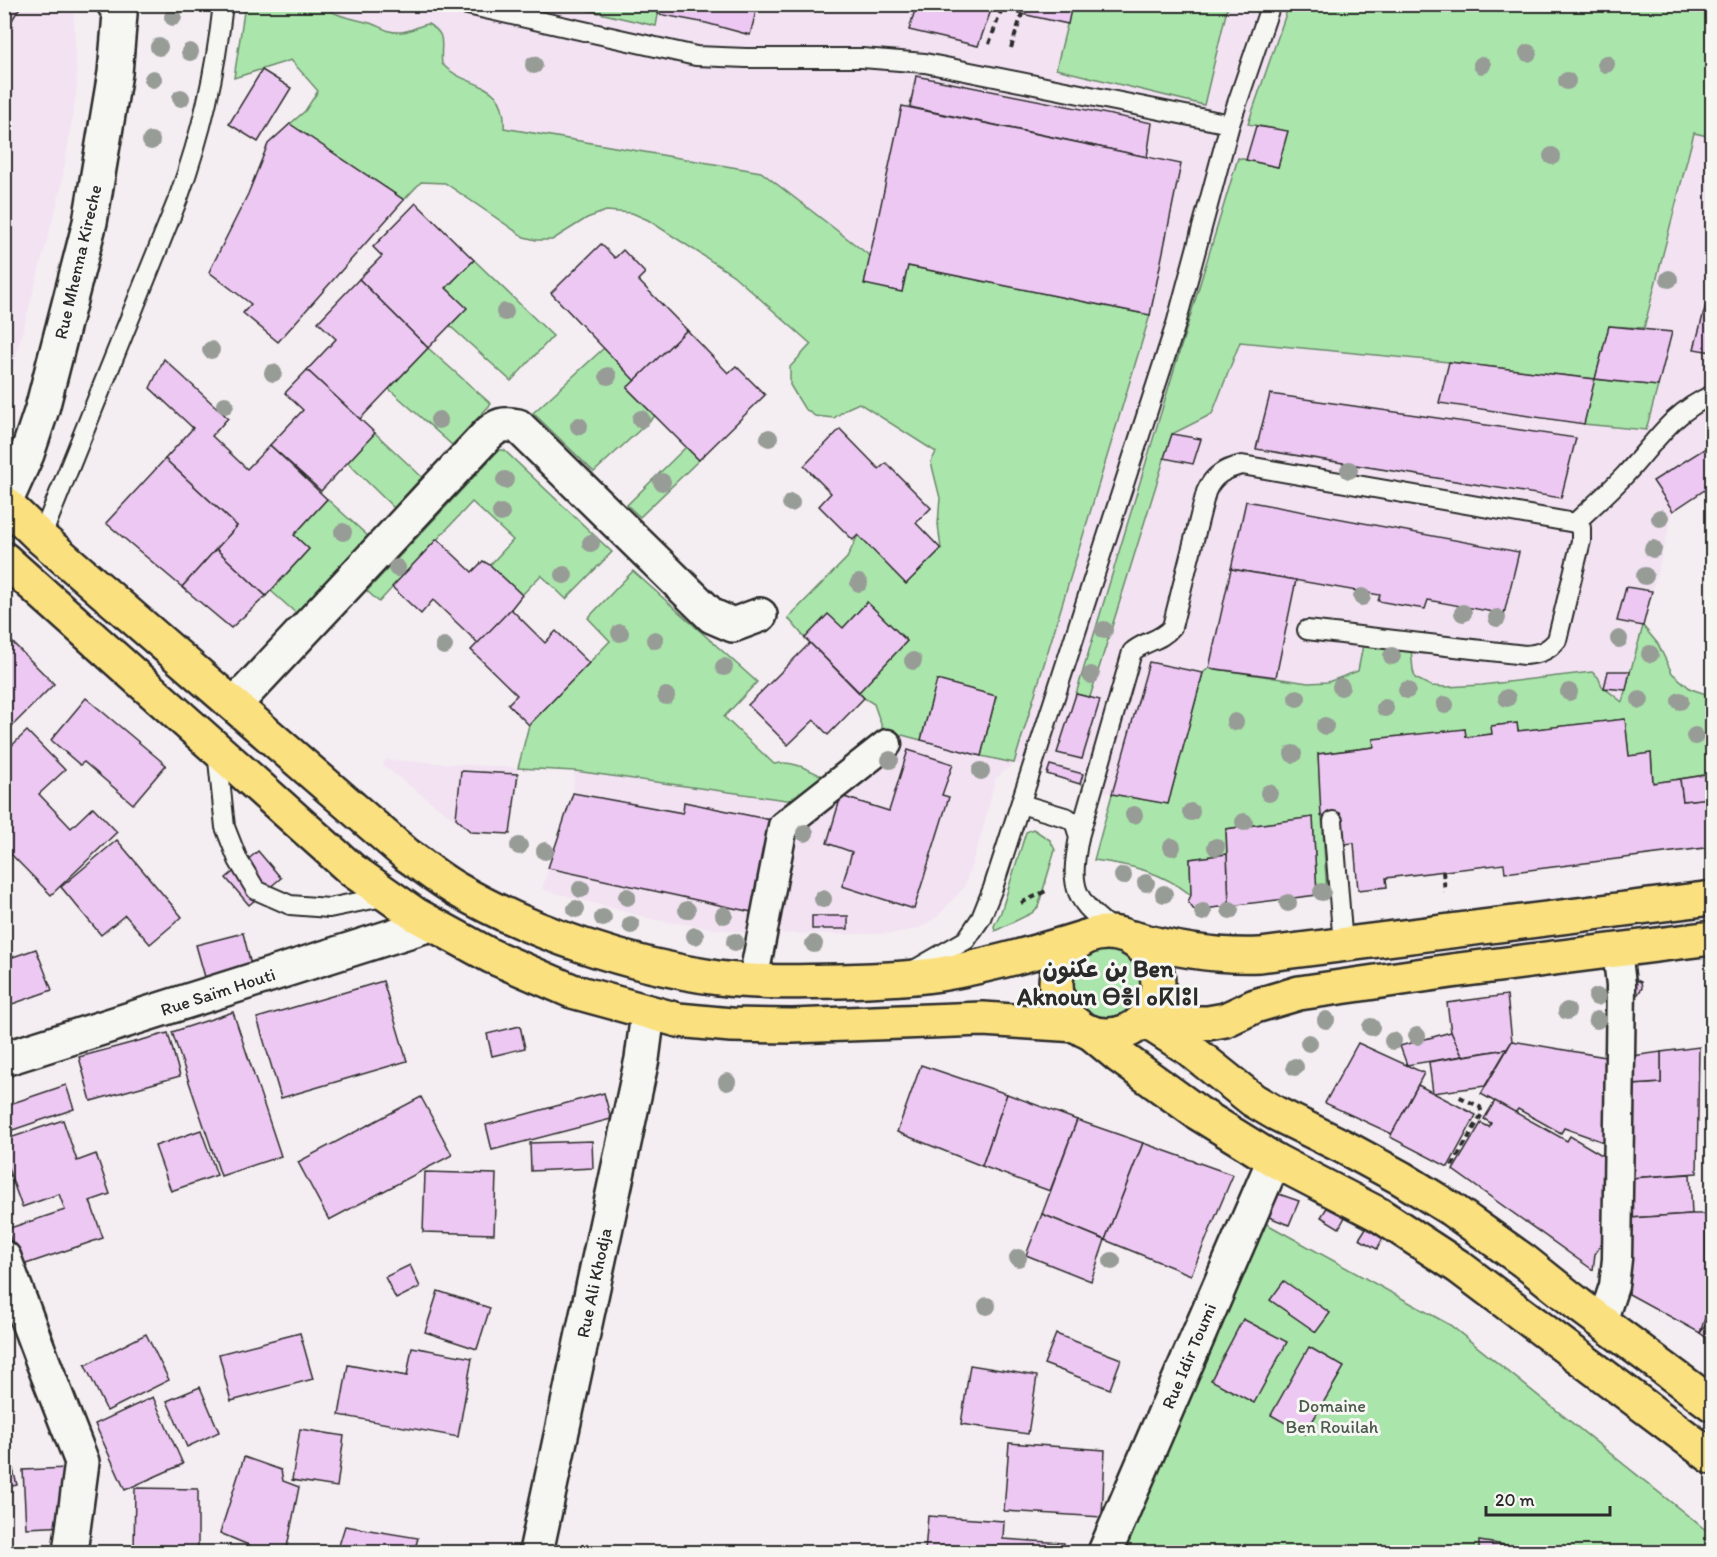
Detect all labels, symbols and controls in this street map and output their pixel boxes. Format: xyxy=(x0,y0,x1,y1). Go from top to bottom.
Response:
street label: Rue Mhenna Kireche xyxy=(50,183,106,341)
district label: بن عكنون Ben Aknoun ⴱⴻⵏ ⴰⴽⵏⵓⵏ xyxy=(1016,954,1199,1011)
street label: Rue Saïm Houti xyxy=(158,963,278,1021)
street label: Rue Ali Khodja xyxy=(572,1226,616,1340)
street label: Rue Idir Toumi xyxy=(1157,1300,1221,1412)
park label: Domaine Ben Rouilah xyxy=(1286,1395,1379,1438)
scale bar xyxy=(1486,1479,1610,1517)
text: 20 m xyxy=(1495,1489,1535,1511)

